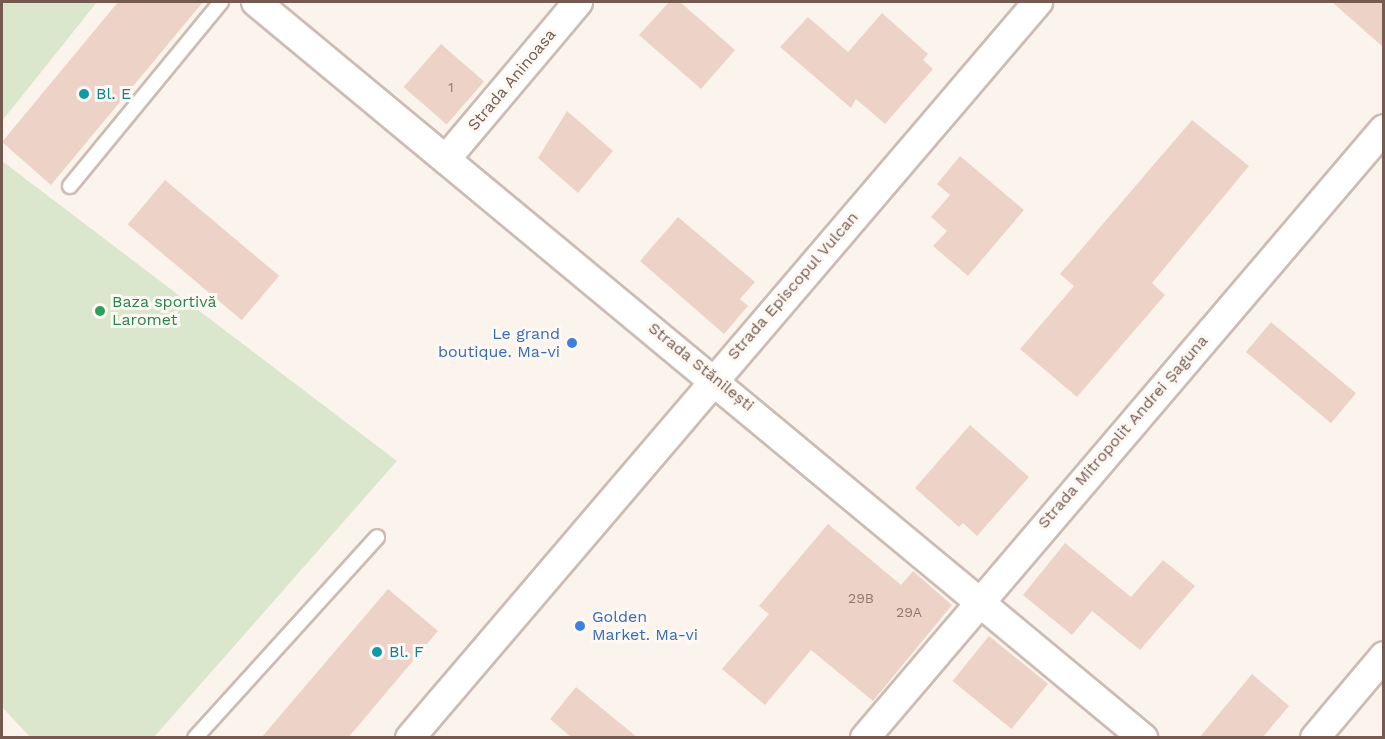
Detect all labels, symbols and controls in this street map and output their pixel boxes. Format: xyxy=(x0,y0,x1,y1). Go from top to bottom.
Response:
street label: Strada Aninoasa xyxy=(464,25,560,135)
house number: 1 xyxy=(448,79,454,95)
place label: Bl. E xyxy=(96,84,131,104)
marker: Bl. E xyxy=(77,87,91,101)
street label: Strada Episcopul Vulcan xyxy=(723,208,863,364)
place label: Baza sportivă Laromet xyxy=(112,292,217,330)
marker: Baza sportivă Laromet xyxy=(93,304,107,318)
street label: Strada Stănilești xyxy=(644,318,758,416)
place label: Le grand boutique. Ma-vi xyxy=(438,324,560,362)
street label: Strada Mitropolit Andrei Șaguna xyxy=(1034,331,1212,533)
marker: Le grand boutique. Ma-vi xyxy=(565,336,579,350)
house number: 29B xyxy=(848,590,874,606)
house number: 29A xyxy=(896,604,922,620)
place label: Golden Market. Ma-vi xyxy=(592,607,698,645)
marker: Golden Market. Ma-vi xyxy=(573,619,587,633)
place label: Bl. F xyxy=(389,642,424,662)
marker: Bl. F xyxy=(370,645,384,659)

